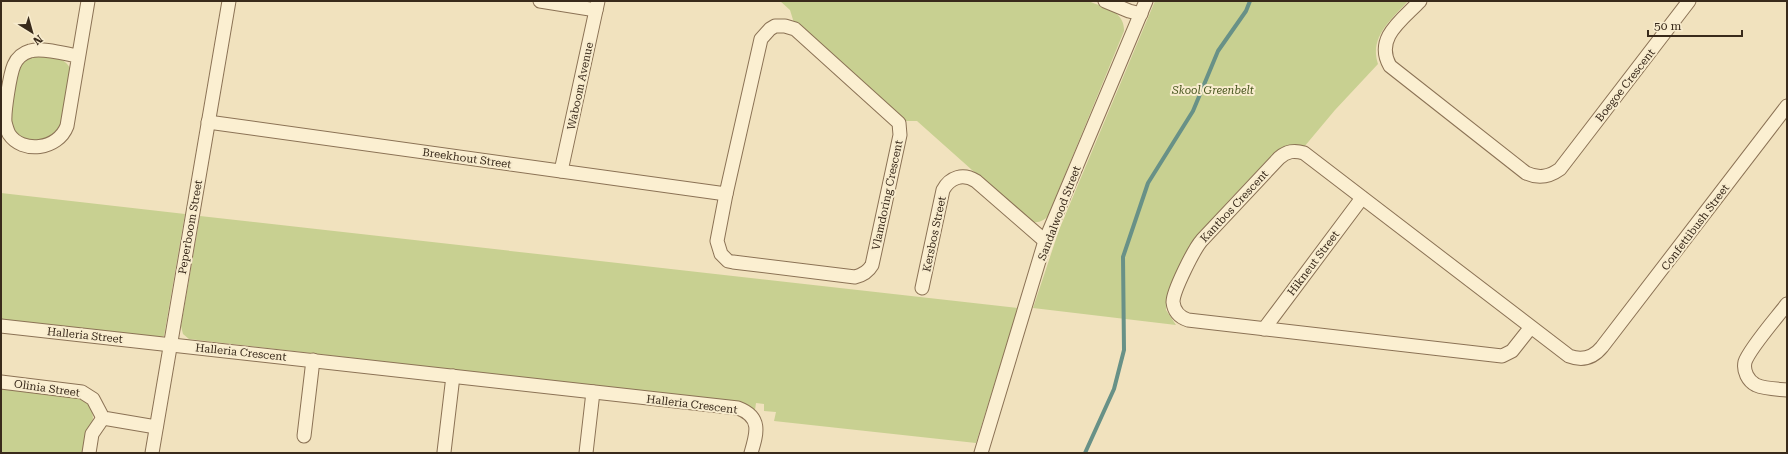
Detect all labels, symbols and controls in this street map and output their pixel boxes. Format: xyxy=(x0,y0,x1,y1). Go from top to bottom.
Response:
north arrow xyxy=(12,12,52,52)
scale bar xyxy=(1648,12,1742,38)
text: 50 m xyxy=(1654,19,1681,33)
text: N xyxy=(30,32,45,48)
street label: Waboom Avenue xyxy=(565,41,596,131)
street label: Boegoe Crescent xyxy=(1593,46,1658,124)
park label: Skool Greenbelt xyxy=(1171,84,1255,97)
street label: Vlamdoring Crescent xyxy=(869,139,906,251)
street label: Breekhout Street xyxy=(422,146,512,171)
street label: Sandalwood Street xyxy=(1035,164,1083,262)
street label: Kantbos Crescent xyxy=(1198,168,1271,245)
street label: Peperboom Street xyxy=(176,179,205,275)
street label: Confettibush Street xyxy=(1659,182,1732,273)
street label: Kersbos Street xyxy=(920,195,949,273)
street label: Hikneut Street xyxy=(1285,228,1342,298)
street label: Halleria Street xyxy=(46,325,124,346)
street label: Halleria Crescent xyxy=(195,341,287,364)
street label: Olinia Street xyxy=(13,377,81,400)
street label: Halleria Crescent xyxy=(646,392,738,417)

